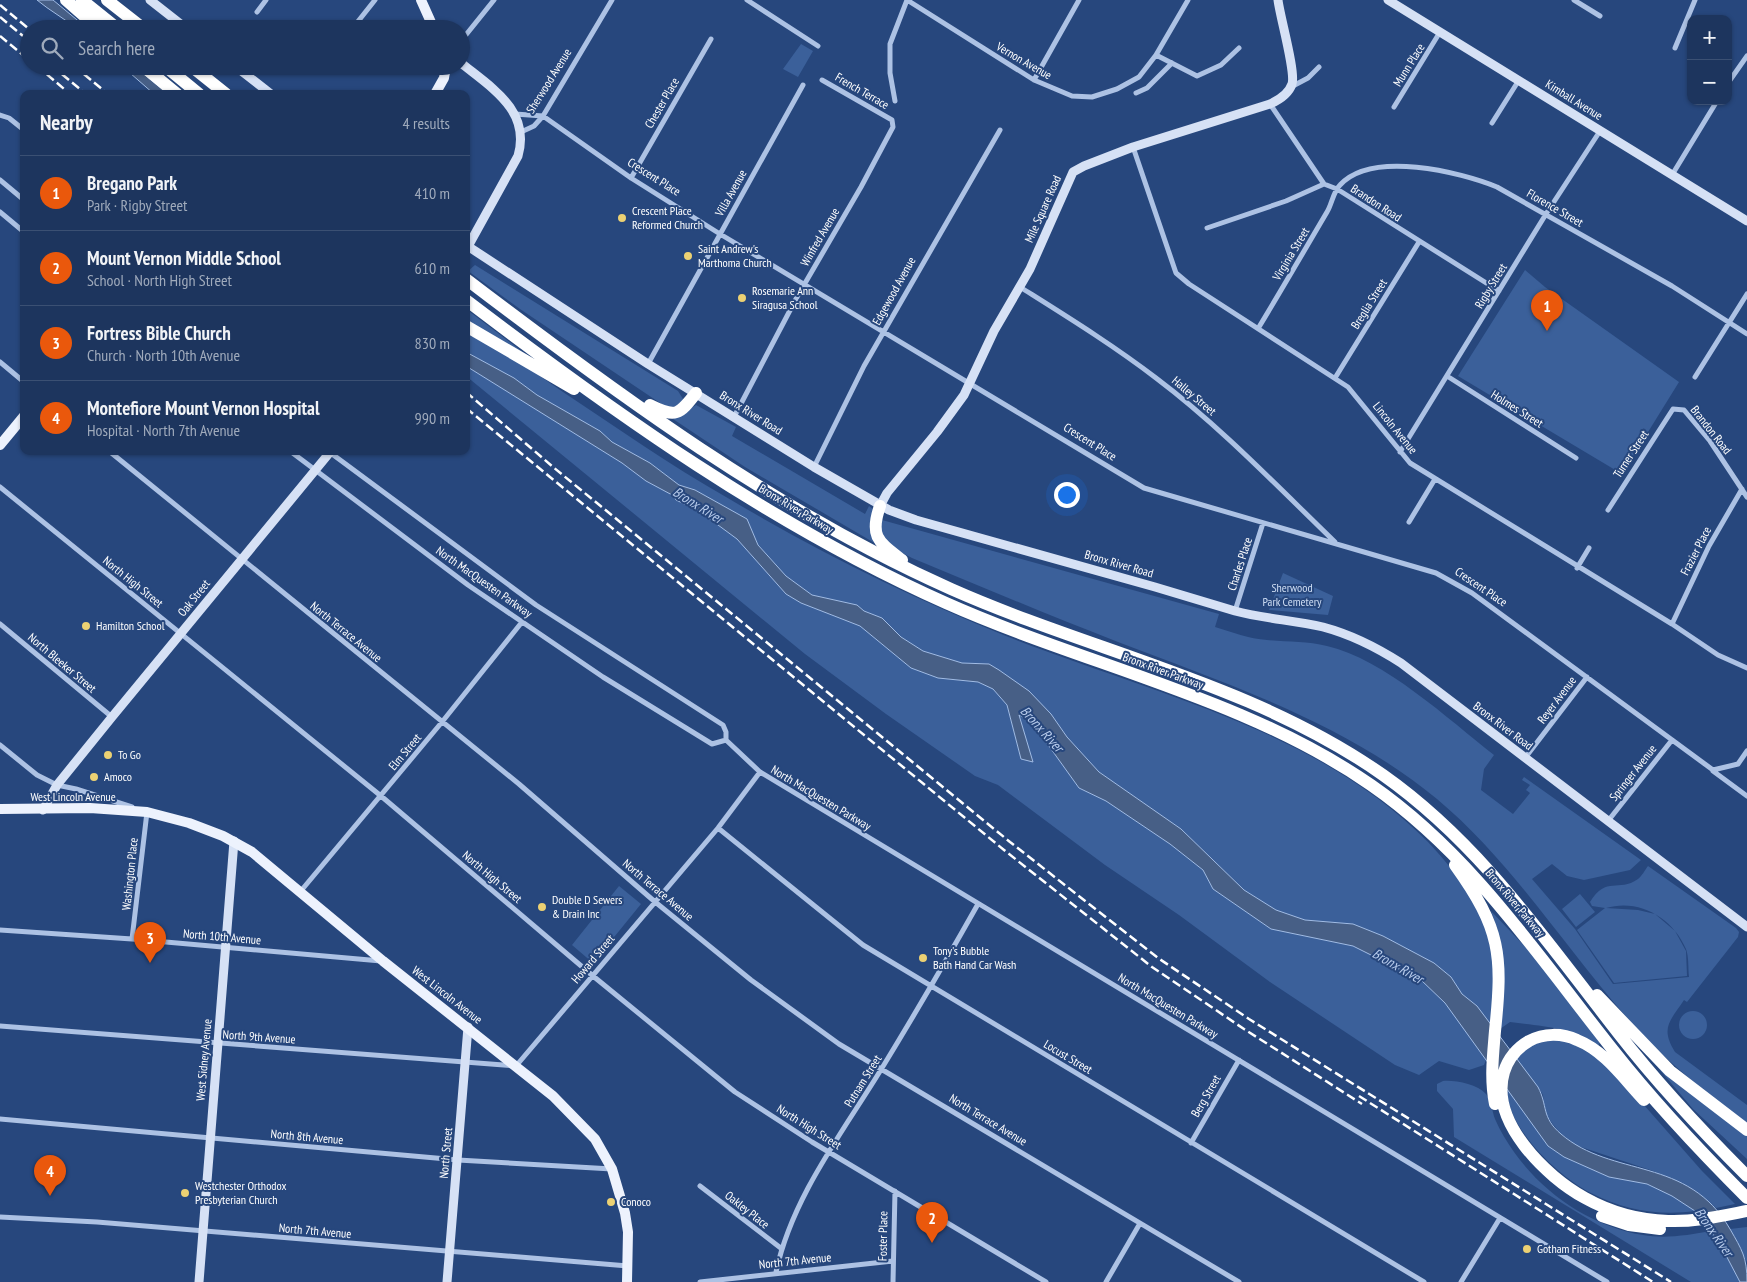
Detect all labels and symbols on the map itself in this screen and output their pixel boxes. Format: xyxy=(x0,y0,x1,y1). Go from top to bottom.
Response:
street label: Vernon Avenue xyxy=(993,38,1055,82)
street label: Munn Place xyxy=(1390,40,1428,89)
street label: Sherwood Avenue xyxy=(523,45,575,116)
street label: French Terrace xyxy=(833,69,892,112)
street label: Chester Place xyxy=(641,75,682,131)
street label: Kimball Avenue xyxy=(1543,76,1606,123)
street label: Crescent Place xyxy=(625,154,684,199)
street label: Villa Avenue xyxy=(711,167,750,220)
street label: Mile Square Road xyxy=(1021,173,1064,245)
street label: Brandon Road xyxy=(1348,181,1405,225)
street label: Florence Street xyxy=(1524,185,1587,230)
place label: Crescent Place Reformed Church xyxy=(632,203,703,232)
street label: Winfred Avenue xyxy=(797,205,842,269)
marker: Crescent Place Reformed Church xyxy=(616,212,628,224)
street label: Virginia Street xyxy=(1268,224,1313,284)
place label: Saint Andrew's Marthoma Church xyxy=(698,241,772,270)
marker: Saint Andrew's Marthoma Church xyxy=(682,250,694,262)
street label: Edgewood Avenue xyxy=(869,254,918,327)
street label: Rigby Street xyxy=(1471,260,1510,311)
street label: Breglia Street xyxy=(1347,275,1390,332)
place label: Rosemarie Ann Siragusa School xyxy=(752,283,818,312)
pin: 1 xyxy=(1531,290,1563,331)
marker: Rosemarie Ann Siragusa School xyxy=(736,292,748,304)
street label: Halley Street xyxy=(1169,373,1220,419)
street label: Bronx River Road xyxy=(717,387,785,438)
street label: Holmes Street xyxy=(1488,387,1547,431)
street label: Lincoln Avenue xyxy=(1370,399,1421,457)
street label: Brandon Road xyxy=(1688,402,1735,457)
street label: Crescent Place xyxy=(1061,419,1120,464)
street label: Turner Street xyxy=(1610,427,1652,480)
street label: Bronx River Parkway xyxy=(756,480,837,537)
your location xyxy=(1054,482,1080,508)
water label: Bronx River xyxy=(670,483,728,529)
street label: Frazier Place xyxy=(1677,524,1714,578)
street label: Charles Place xyxy=(1224,535,1255,592)
street label: North MacQuesten Parkway xyxy=(433,543,536,621)
street label: Bronx River Road xyxy=(1083,547,1155,580)
street label: North High Street xyxy=(100,553,167,611)
street label: Crescent Place xyxy=(1452,564,1510,610)
street label: Oak Street xyxy=(174,576,213,619)
park label: Sherwood Park Cemetery xyxy=(1263,580,1322,609)
street label: North Terrace Avenue xyxy=(307,598,385,665)
place label: Hamilton School xyxy=(96,618,165,633)
marker: Hamilton School xyxy=(80,620,92,632)
street label: North Bleeker Street xyxy=(25,630,100,696)
street label: Bronx River Parkway xyxy=(1121,649,1206,692)
street label: Reyer Avenue xyxy=(1534,673,1579,726)
street label: Bronx River Road xyxy=(1470,698,1536,753)
water label: Bronx River xyxy=(1017,702,1069,757)
street label: Elm Street xyxy=(385,730,425,773)
street label: Springer Avenue xyxy=(1606,741,1659,804)
place label: To Go xyxy=(118,747,141,762)
marker: To Go xyxy=(102,749,114,761)
street label: North MacQuesten Parkway xyxy=(769,762,874,834)
place label: Amoco xyxy=(104,769,132,784)
marker: Amoco xyxy=(88,771,100,783)
street label: West Lincoln Avenue xyxy=(30,789,116,804)
street label: Washington Place xyxy=(118,837,141,911)
street label: North High Street xyxy=(459,847,526,906)
street label: North Terrace Avenue xyxy=(620,856,697,924)
street label: Bronx River Parkway xyxy=(1482,865,1549,940)
place label: Double D Sewers & Drain Inc xyxy=(552,892,622,921)
marker: Double D Sewers & Drain Inc xyxy=(536,901,548,913)
pin: 3 xyxy=(134,922,166,963)
street label: North 10th Avenue xyxy=(182,926,262,947)
street label: Howard Street xyxy=(568,931,618,986)
place label: Tony's Bubble Bath Hand Car Wash xyxy=(933,943,1016,972)
water label: Bronx River xyxy=(1369,944,1429,989)
marker: Tony's Bubble Bath Hand Car Wash xyxy=(917,952,929,964)
street label: West Lincoln Avenue xyxy=(409,962,486,1027)
street label: North MacQuesten Parkway xyxy=(1116,970,1221,1042)
street label: West Sidney Avenue xyxy=(192,1018,215,1102)
street label: North 9th Avenue xyxy=(222,1026,296,1047)
street label: Locust Street xyxy=(1041,1036,1096,1077)
street label: Putnam Street xyxy=(841,1051,885,1110)
street label: Berg Street xyxy=(1187,1071,1224,1120)
street label: North Terrace Avenue xyxy=(947,1090,1030,1149)
street label: North High Street xyxy=(774,1101,845,1153)
street label: North 8th Avenue xyxy=(270,1126,344,1147)
street label: North Street xyxy=(436,1126,455,1179)
pin: 4 xyxy=(34,1155,66,1196)
place label: Westchester Orthodox Presbyterian Church xyxy=(195,1178,286,1207)
marker: Westchester Orthodox Presbyterian Church xyxy=(179,1187,191,1199)
street label: Oakley Place xyxy=(722,1188,773,1232)
place label: Conoco xyxy=(621,1194,651,1209)
marker: Conoco xyxy=(605,1196,617,1208)
pin: 2 xyxy=(916,1202,948,1243)
water label: Bronx River xyxy=(1691,1204,1739,1262)
street label: Foster Place xyxy=(875,1211,890,1261)
street label: North 7th Avenue xyxy=(278,1220,352,1241)
place label: Gotham Fitness xyxy=(1537,1241,1601,1256)
marker: Gotham Fitness xyxy=(1521,1243,1533,1255)
street label: North 7th Avenue xyxy=(758,1249,832,1272)

